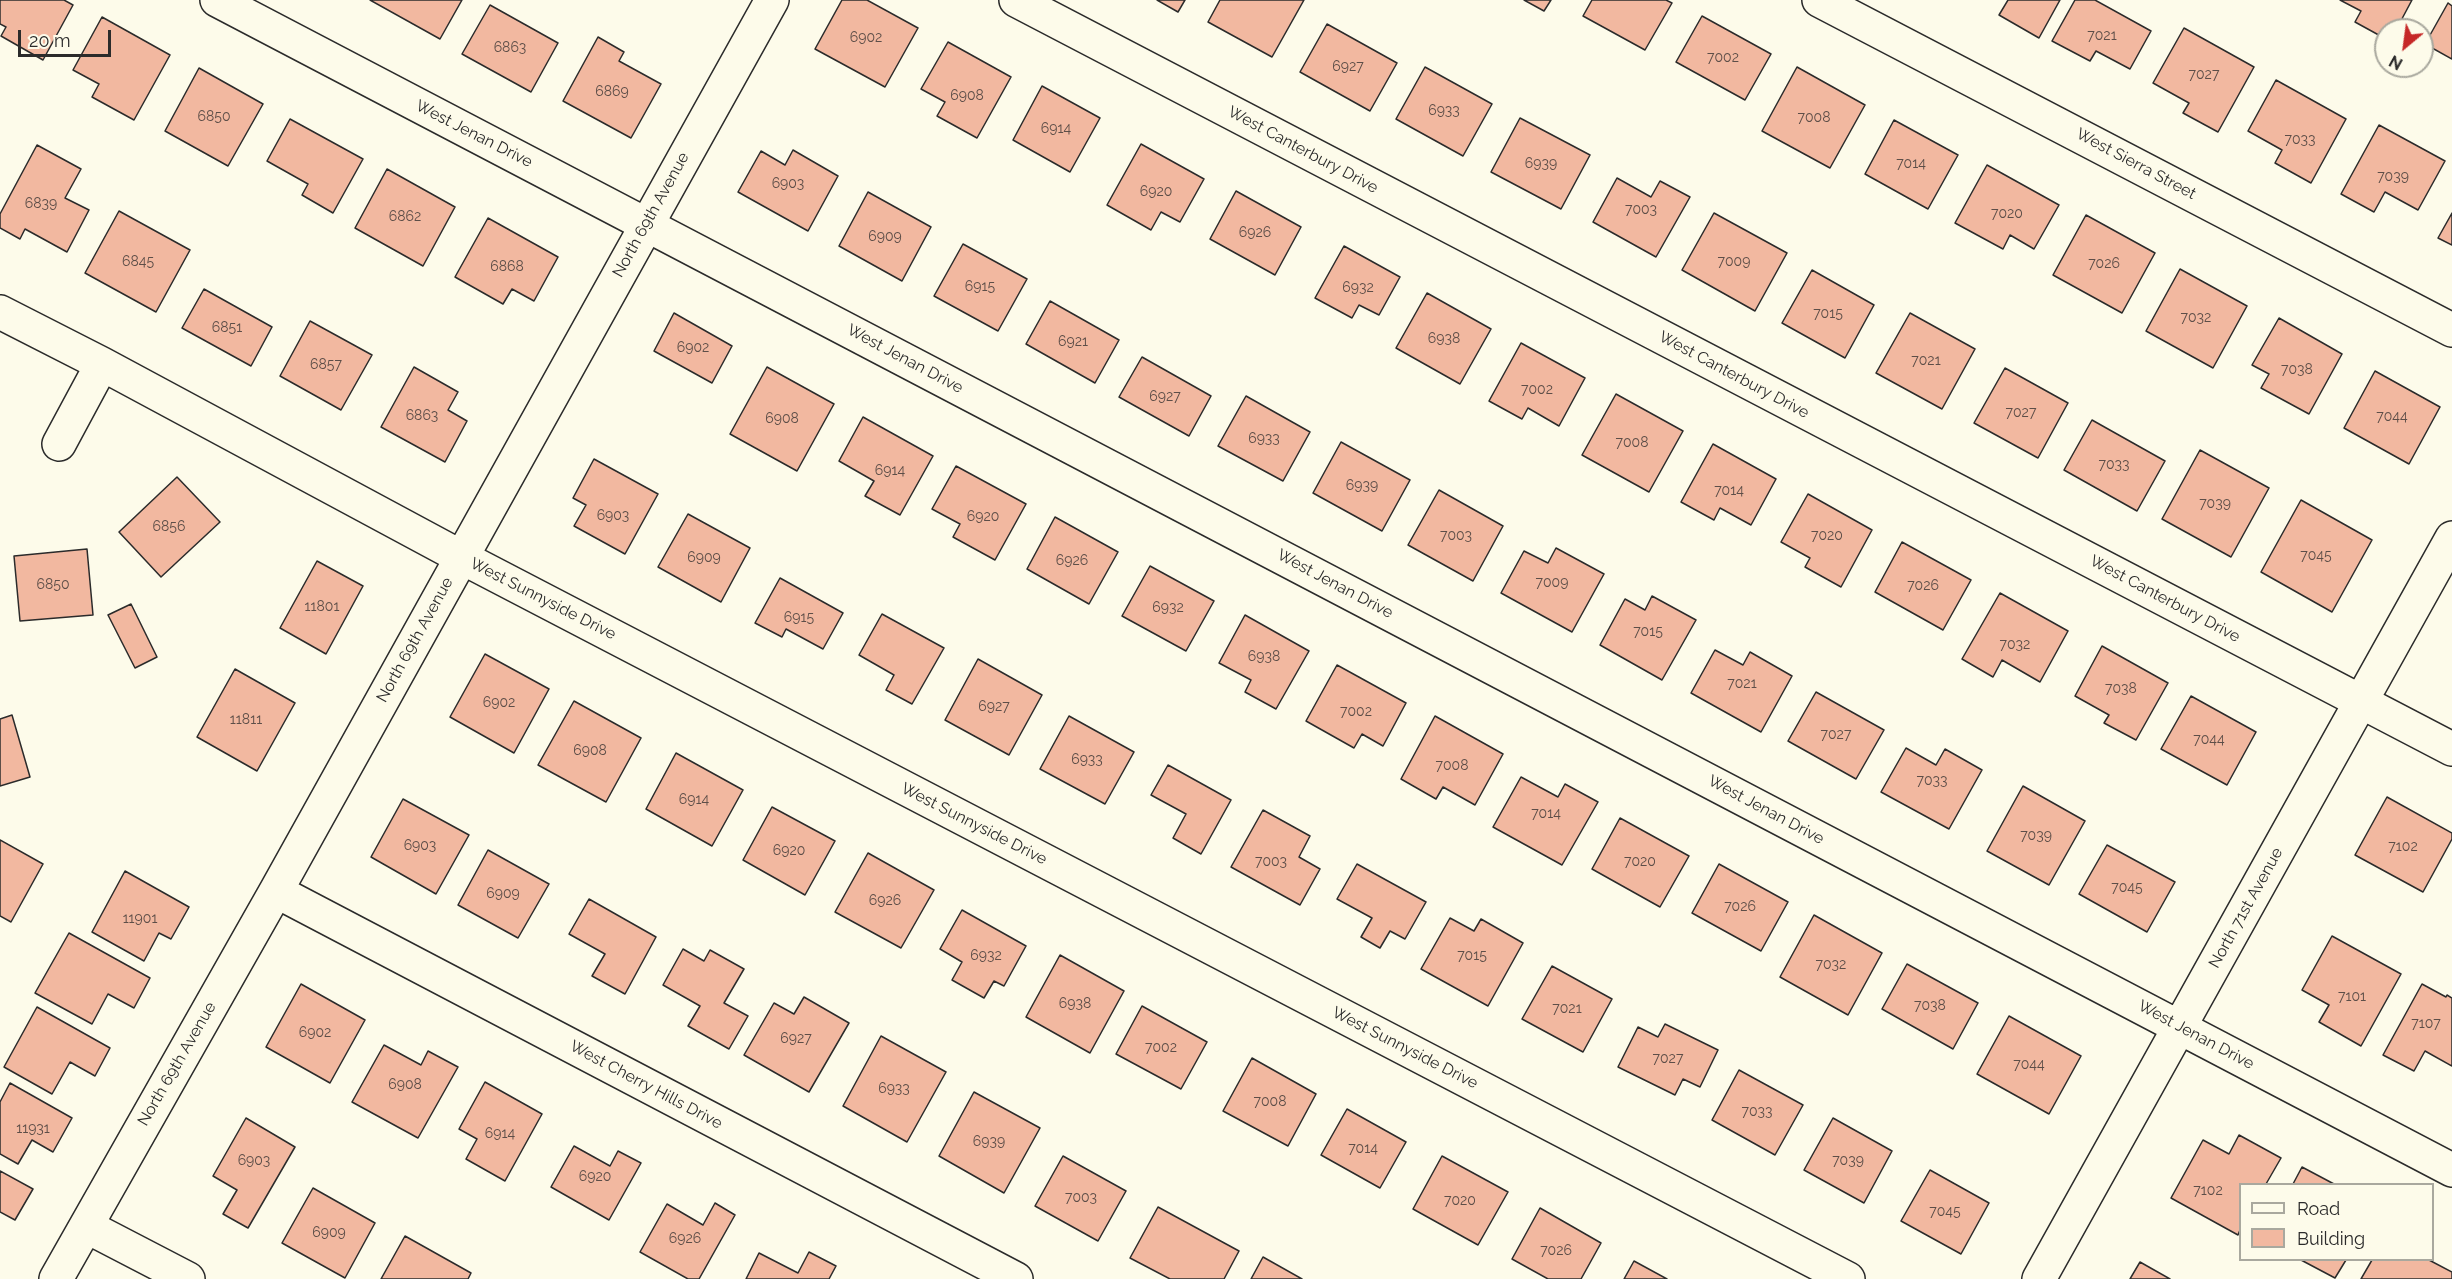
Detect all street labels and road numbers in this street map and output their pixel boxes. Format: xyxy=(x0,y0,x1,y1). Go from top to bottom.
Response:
street label: West Jenan Drive xyxy=(412,96,536,172)
street label: West Canterbury Drive xyxy=(1225,102,1381,198)
street label: West Sierra Street xyxy=(2073,124,2199,204)
street label: North 69th Avenue xyxy=(609,149,693,281)
street label: West Jenan Drive xyxy=(844,320,966,398)
street label: West Canterbury Drive xyxy=(1656,327,1812,423)
street label: West Jenan Drive xyxy=(1274,545,1396,623)
street label: West Canterbury Drive xyxy=(2087,551,2243,647)
street label: West Sunnyside Drive xyxy=(467,554,619,644)
street label: North 69th Avenue xyxy=(373,574,457,706)
street label: West Jenan Drive xyxy=(1705,771,1827,849)
street label: West Sunnyside Drive xyxy=(898,779,1050,869)
street label: North 71st Avenue xyxy=(2205,844,2287,972)
street label: West Jenan Drive xyxy=(2135,996,2257,1074)
street label: North 69th Avenue xyxy=(134,999,220,1129)
street label: West Sunnyside Drive xyxy=(1329,1003,1481,1093)
street label: West Cherry Hills Drive xyxy=(566,1037,726,1133)

